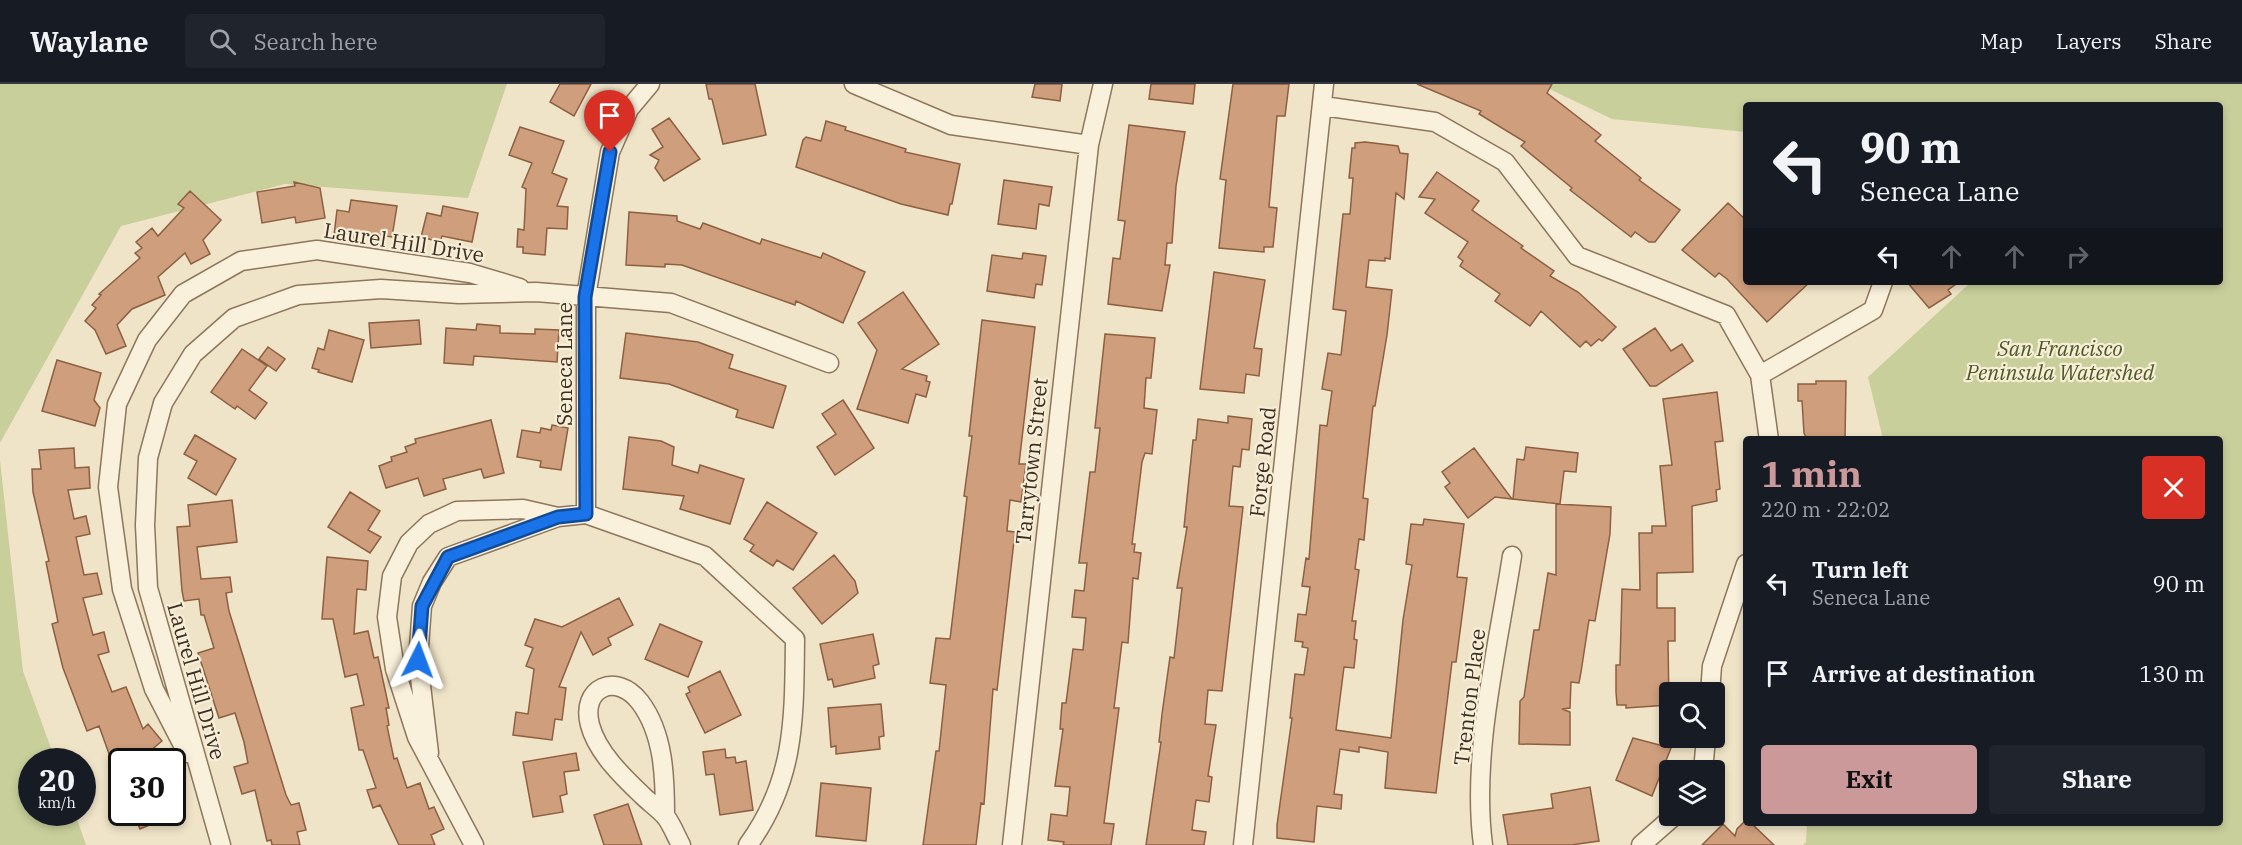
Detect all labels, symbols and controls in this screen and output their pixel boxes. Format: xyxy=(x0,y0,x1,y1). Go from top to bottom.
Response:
search box xyxy=(185,14,605,68)
text: Waylane xyxy=(30,23,149,60)
icon: search xyxy=(206,25,239,58)
text: Search here xyxy=(254,27,378,56)
text: Map xyxy=(1980,27,2023,55)
text: Layers xyxy=(2056,27,2122,55)
text: Share xyxy=(2155,27,2212,55)
pin xyxy=(584,90,635,152)
icon: arrive xyxy=(593,99,626,132)
text: 90 m xyxy=(1860,120,1961,175)
icon: left xyxy=(1761,126,1839,204)
text: Seneca Lane xyxy=(1860,173,2019,208)
street label: Laurel Hill Drive xyxy=(322,215,486,269)
icon: left xyxy=(1872,240,1905,273)
icon: ahead xyxy=(1935,240,1968,273)
icon: ahead xyxy=(1998,240,2031,273)
icon: right xyxy=(2061,240,2094,273)
street label: Seneca Lane xyxy=(550,302,578,426)
park label: San Francisco Peninsula Watershed xyxy=(1965,334,2155,386)
street label: Tarrytown Street xyxy=(1008,376,1054,546)
street label: Forge Road xyxy=(1242,405,1282,519)
text: 1 min xyxy=(1761,450,1862,497)
button: close xyxy=(2142,456,2205,519)
text: 220 m · 22:02 xyxy=(1761,496,1890,523)
text: Turn left xyxy=(1812,555,1908,584)
icon: left xyxy=(1761,567,1794,600)
text: 90 m xyxy=(2153,569,2205,598)
text: Seneca Lane xyxy=(1812,584,1930,611)
street label: Laurel Hill Drive xyxy=(161,599,233,763)
street label: Trenton Place xyxy=(1447,627,1491,767)
position arrow xyxy=(386,628,450,692)
icon: arrive xyxy=(1761,657,1794,690)
text: Arrive at destination xyxy=(1812,659,2035,688)
text: 130 m xyxy=(2139,659,2205,688)
map controls xyxy=(1659,682,1725,826)
button: search xyxy=(1659,682,1725,748)
button: Exit xyxy=(1761,745,1977,814)
button: Share xyxy=(1989,745,2205,814)
speed limit sign: 30 xyxy=(108,748,186,826)
text: 20 xyxy=(39,760,75,799)
button: layers xyxy=(1659,760,1725,826)
text: km/h xyxy=(38,793,76,812)

